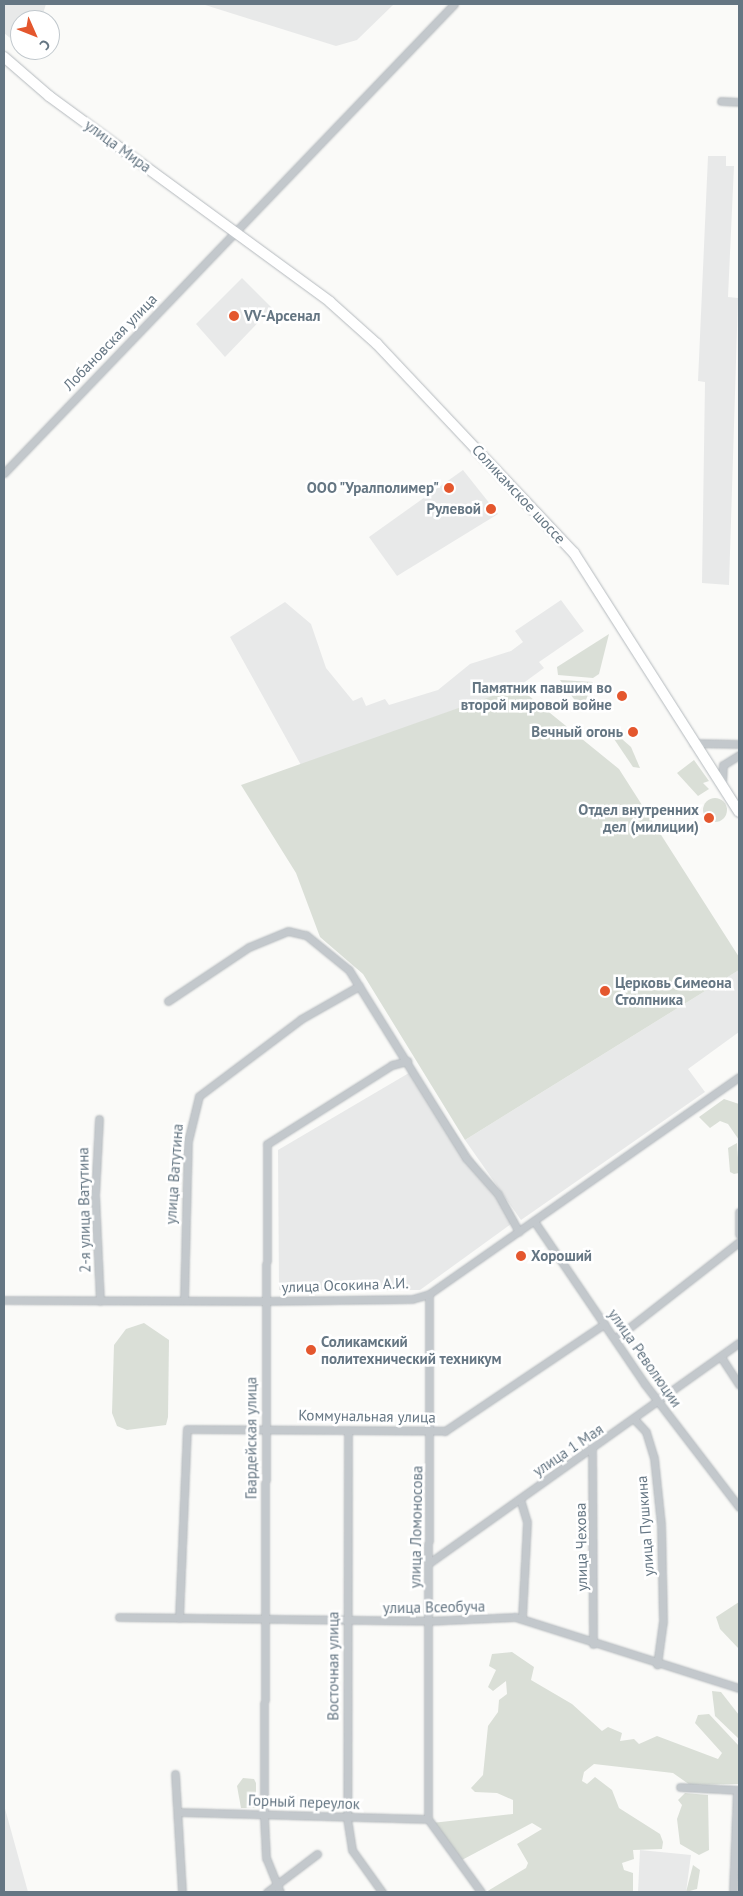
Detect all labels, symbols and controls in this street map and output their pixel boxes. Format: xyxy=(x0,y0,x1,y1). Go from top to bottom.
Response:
north arrow xyxy=(10,10,60,60)
text: С xyxy=(36,36,54,54)
street label: улица Мира xyxy=(81,116,155,176)
street label: Лобановская улица xyxy=(59,290,161,394)
place label: VV-Арсенал xyxy=(244,307,320,325)
marker: VV-Арсенал xyxy=(228,310,240,322)
street label: Соликамское шоссе xyxy=(468,441,570,547)
place label: OOO "Уралполимер" xyxy=(305,479,439,497)
marker: OOO "Уралполимер" xyxy=(443,482,455,494)
place label: Рулевой xyxy=(426,500,481,518)
marker: Рулевой xyxy=(485,503,497,515)
place label: Памятник павшим во второй мировой войне xyxy=(461,678,612,713)
marker: Памятник павшим во второй мировой войне xyxy=(616,690,628,702)
place label: Вечный огонь xyxy=(531,723,623,741)
marker: Вечный огонь xyxy=(627,726,639,738)
place label: Отдел внутренних дел (милиции) xyxy=(578,800,699,835)
marker: Отдел внутренних дел (милиции) xyxy=(703,812,715,824)
place label: Церковь Симеона Столпника xyxy=(615,973,732,1008)
marker: Церковь Симеона Столпника xyxy=(599,985,611,997)
street label: улица Ватутина xyxy=(161,1123,187,1225)
street label: 2-я улица Ватутина xyxy=(74,1147,94,1273)
place label: Хороший xyxy=(531,1247,592,1265)
marker: Хороший xyxy=(515,1250,527,1262)
street label: улица Осокина А.И. xyxy=(281,1274,409,1296)
street label: улица Революции xyxy=(604,1305,686,1411)
place label: Соликамский политехнический техникум xyxy=(321,1332,502,1367)
marker: Соликамский политехнический техникум xyxy=(305,1344,317,1356)
street label: Гвардейская улица xyxy=(242,1377,260,1499)
street label: Коммунальная улица xyxy=(298,1406,436,1426)
street label: улица 1 Мая xyxy=(529,1420,607,1480)
street label: улица Ломоносова xyxy=(406,1465,426,1589)
street label: улица Пушкина xyxy=(632,1475,658,1577)
street label: улица Чехова xyxy=(571,1502,591,1592)
street label: улица Всеобуча xyxy=(383,1597,485,1617)
street label: Восточная улица xyxy=(324,1611,342,1721)
street label: Горный переулок xyxy=(248,1791,360,1813)

